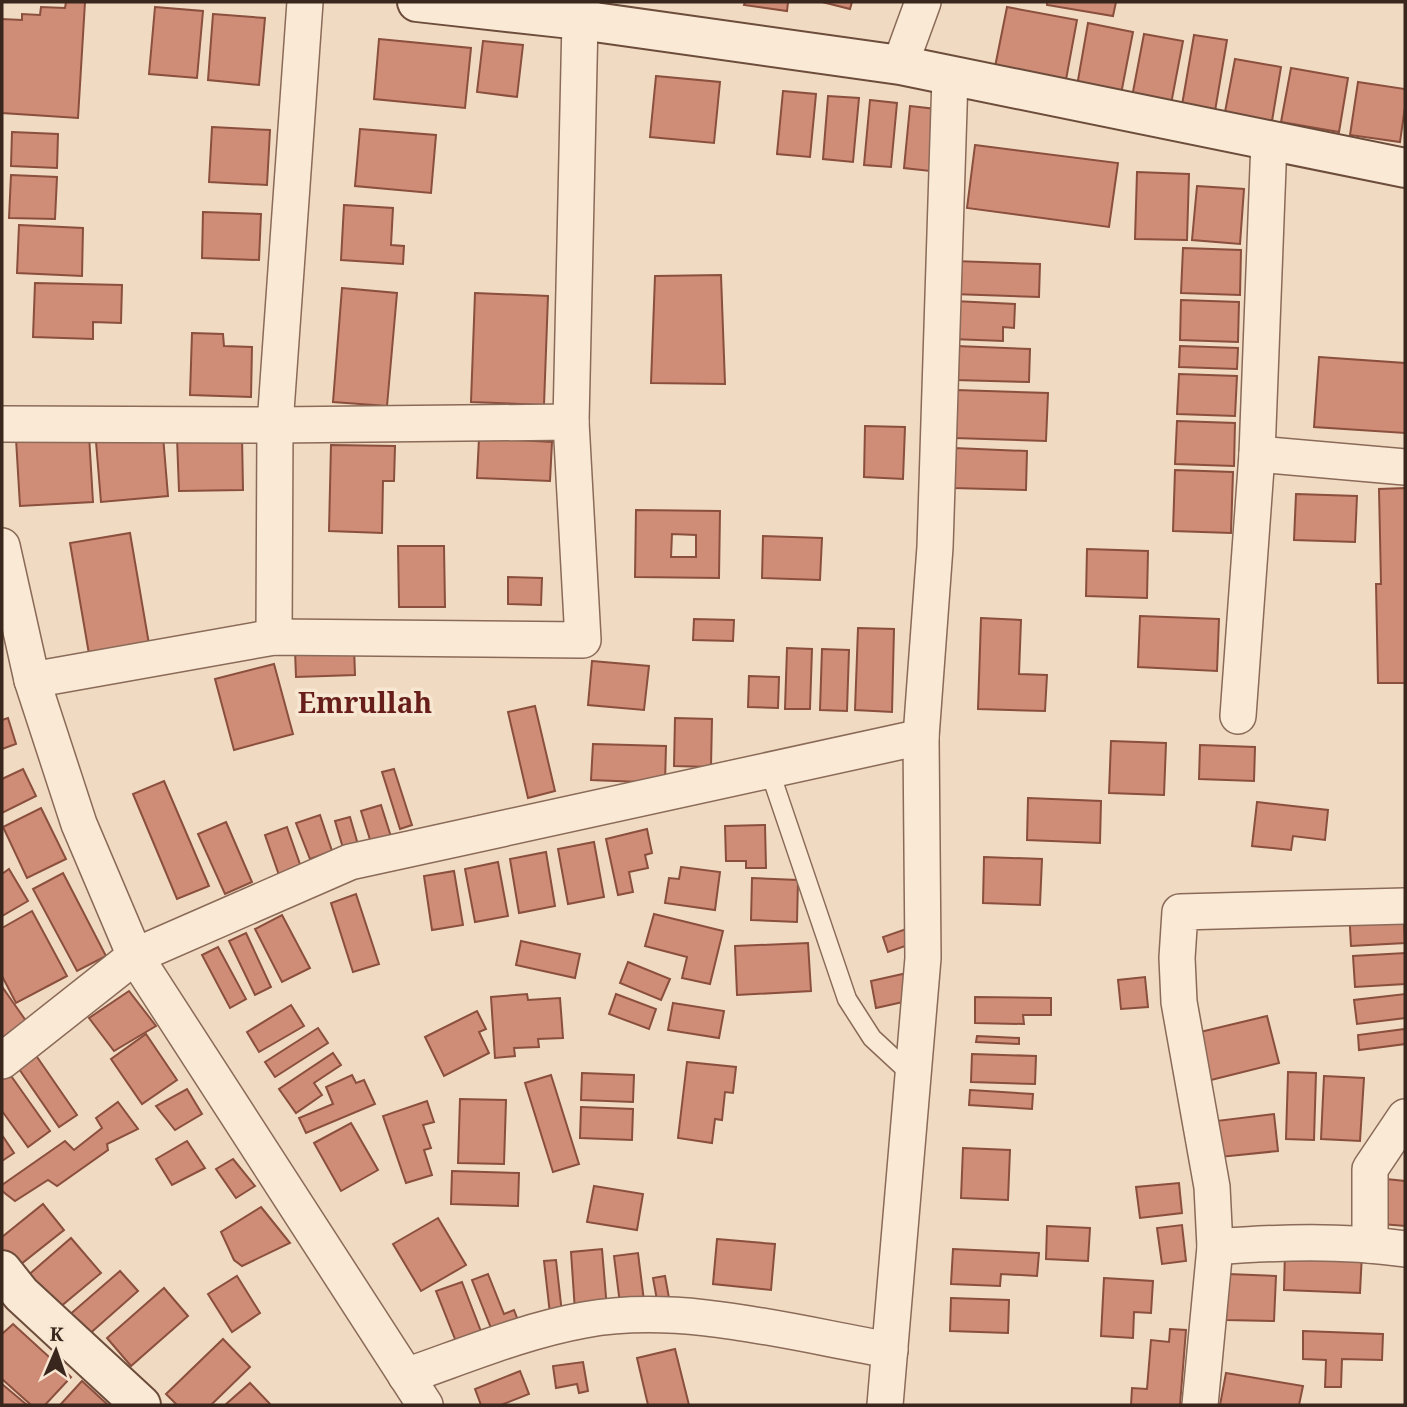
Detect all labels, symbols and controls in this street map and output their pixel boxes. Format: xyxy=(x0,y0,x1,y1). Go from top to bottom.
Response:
district label: Emrullah xyxy=(298,683,432,721)
north arrow xyxy=(21,1316,91,1386)
text: K xyxy=(49,1321,64,1347)

